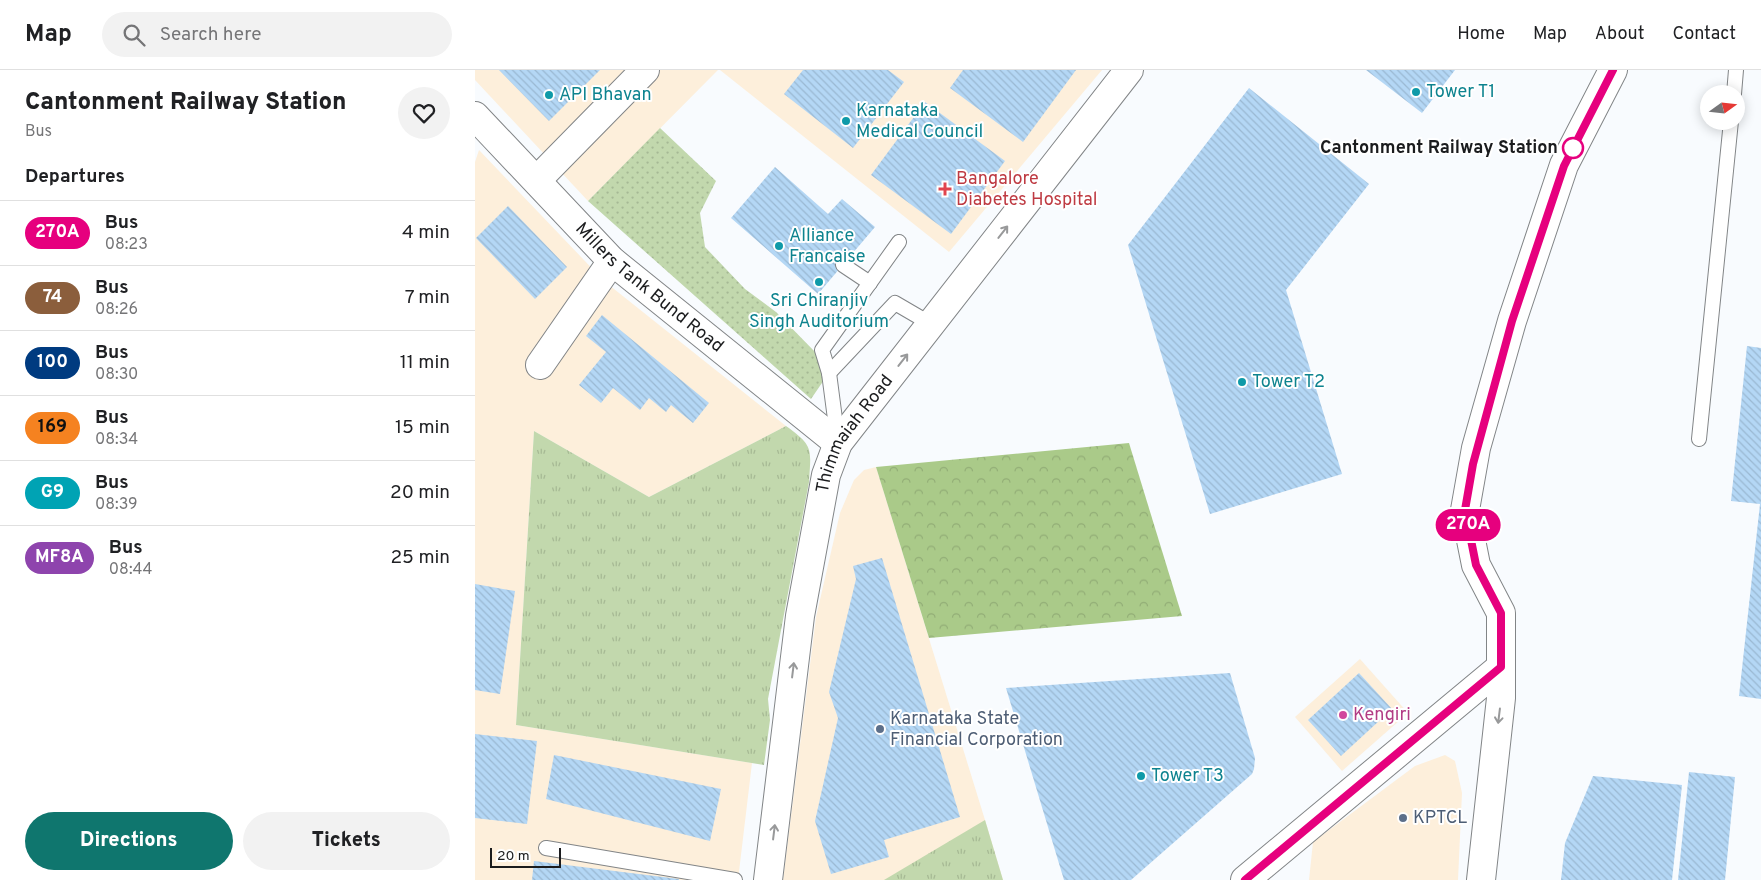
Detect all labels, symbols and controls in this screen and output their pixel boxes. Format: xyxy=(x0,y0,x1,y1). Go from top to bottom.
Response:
search box xyxy=(102,12,452,57)
text: Map xyxy=(25,20,72,50)
icon: search xyxy=(120,21,148,49)
text: Search here xyxy=(160,23,261,47)
text: Home xyxy=(1457,23,1505,46)
text: Map xyxy=(1533,23,1567,46)
text: About xyxy=(1595,23,1644,46)
text: Contact xyxy=(1672,23,1736,46)
place label: Tower T1 xyxy=(1426,81,1495,104)
place label: API Bhavan xyxy=(559,84,652,107)
north arrow xyxy=(1700,85,1745,130)
map controls xyxy=(1700,85,1745,130)
marker: Tower T1 xyxy=(1410,86,1422,98)
button: heart xyxy=(398,87,450,139)
text: Cantonment Railway Station xyxy=(25,88,346,118)
marker: API Bhavan xyxy=(543,89,555,101)
place label: Karnataka Medical Council xyxy=(856,100,983,144)
marker: Karnataka Medical Council xyxy=(840,115,852,127)
text: Bus xyxy=(25,122,52,142)
place label: Cantonment Railway Station xyxy=(1320,137,1558,160)
marker: Cantonment Railway Station xyxy=(1562,137,1584,159)
text: Departures xyxy=(25,165,125,189)
place label: Bangalore Diabetes Hospital xyxy=(956,168,1098,212)
marker: Bangalore Diabetes Hospital xyxy=(938,182,952,196)
text: Bus xyxy=(105,211,138,235)
street label: Millers Tank Bund Road xyxy=(570,218,728,358)
text: 270A xyxy=(35,221,80,244)
text: 4 min xyxy=(402,221,450,245)
place label: Alliance Francaise xyxy=(789,225,865,269)
one-way arrow xyxy=(997,226,1008,239)
text: 08:23 xyxy=(105,235,148,255)
marker: Alliance Francaise xyxy=(773,240,785,252)
text: Bus xyxy=(95,276,129,300)
marker: Sri Chiranjiv Singh Auditorium xyxy=(813,276,825,288)
text: 74 xyxy=(43,286,62,309)
text: 7 min xyxy=(405,286,450,310)
place label: Sri Chiranjiv Singh Auditorium xyxy=(749,290,889,334)
text: 08:26 xyxy=(95,300,138,320)
text: Bus xyxy=(95,341,129,365)
text: 100 xyxy=(37,351,68,374)
text: 11 min xyxy=(400,351,450,375)
one-way arrow xyxy=(897,354,908,367)
text: 08:30 xyxy=(95,365,138,385)
street label: Thimmaiah Road xyxy=(811,370,898,495)
place label: Tower T2 xyxy=(1252,371,1325,394)
marker: Tower T2 xyxy=(1236,376,1248,388)
text: Bus xyxy=(95,406,129,430)
text: 169 xyxy=(38,416,67,439)
text: 15 min xyxy=(395,416,450,440)
text: 08:34 xyxy=(95,430,138,450)
text: Bus xyxy=(95,471,129,495)
text: G9 xyxy=(41,481,64,504)
text: 20 min xyxy=(390,481,450,505)
text: 08:39 xyxy=(95,495,138,515)
line badge: 270A xyxy=(1433,509,1503,541)
text: 270A xyxy=(1446,513,1490,536)
text: Bus xyxy=(109,536,143,560)
text: MF8A xyxy=(35,546,84,569)
text: 25 min xyxy=(390,546,450,570)
text: 08:44 xyxy=(109,560,152,580)
one-way arrow xyxy=(788,663,798,679)
place label: Kengiri xyxy=(1353,704,1411,727)
one-way arrow xyxy=(1494,707,1504,723)
place label: Karnataka State Financial Corporation xyxy=(890,708,1063,752)
marker: Kengiri xyxy=(1337,709,1349,721)
marker: Karnataka State Financial Corporation xyxy=(874,723,886,735)
place label: Tower T3 xyxy=(1151,765,1224,788)
marker: Tower T3 xyxy=(1135,770,1147,782)
place label: KPTCL xyxy=(1413,807,1467,830)
button: Directions xyxy=(25,812,233,870)
button: Tickets xyxy=(243,812,450,870)
marker: KPTCL xyxy=(1397,812,1409,824)
one-way arrow xyxy=(769,824,779,840)
scale bar xyxy=(490,845,561,868)
text: 20 m xyxy=(497,848,530,865)

